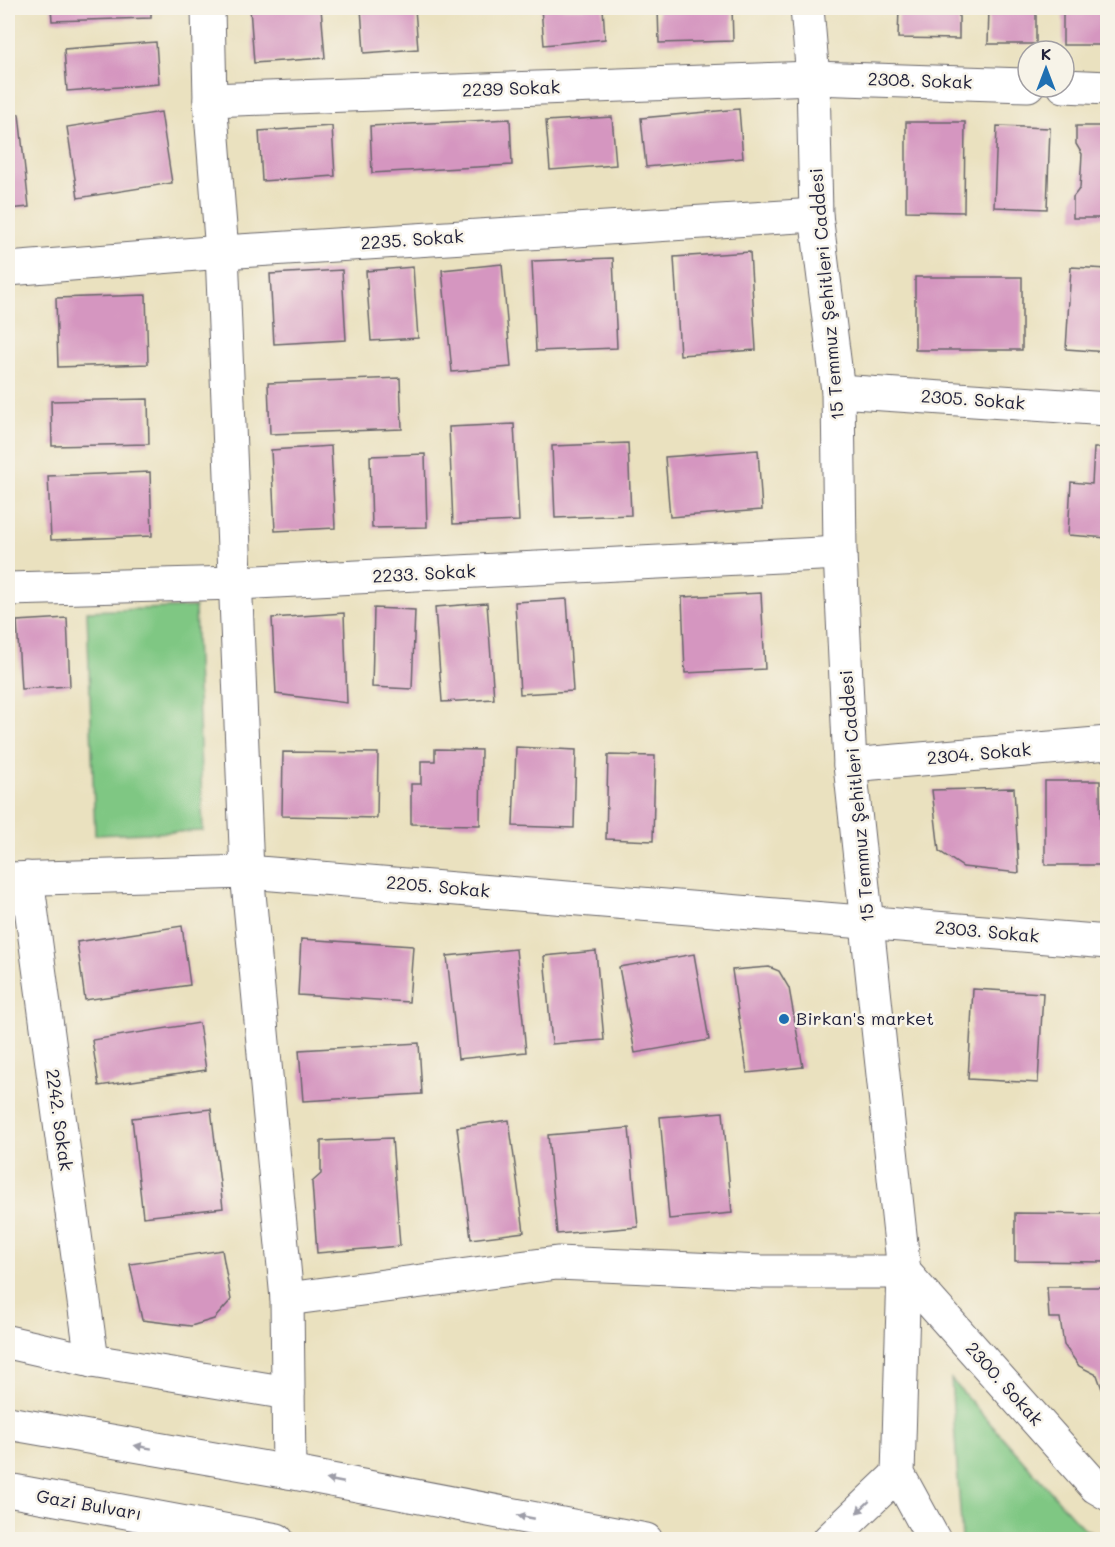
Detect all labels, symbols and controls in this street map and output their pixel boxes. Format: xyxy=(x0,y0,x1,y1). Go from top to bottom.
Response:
north arrow xyxy=(1016,39,1076,99)
text: K xyxy=(1041,43,1051,64)
street label: 2308. Sokak xyxy=(867,66,973,94)
street label: 2239 Sokak xyxy=(462,74,560,102)
street label: 15 Temmuz Şehitleri Caddesi xyxy=(803,167,849,421)
street label: 2235. Sokak xyxy=(360,223,464,255)
street label: 2305. Sokak xyxy=(920,383,1026,415)
street label: 2233. Sokak xyxy=(372,558,476,588)
street label: 15 Temmuz Şehitleri Caddesi xyxy=(833,669,879,923)
street label: 2304. Sokak xyxy=(926,736,1032,770)
street label: 2205. Sokak xyxy=(385,870,491,902)
street label: 2303. Sokak xyxy=(934,914,1040,948)
place label: Birkan's market xyxy=(796,1006,934,1030)
marker: Birkan's market xyxy=(777,1012,791,1026)
street label: 2242. Sokak xyxy=(41,1067,79,1172)
street label: 2300. Sokak xyxy=(961,1336,1049,1430)
one-way arrow xyxy=(133,1442,152,1451)
one-way arrow xyxy=(325,1476,344,1485)
street label: Gazi Bulvarı xyxy=(35,1483,144,1525)
one-way arrow xyxy=(856,1500,871,1514)
one-way arrow xyxy=(516,1512,535,1521)

